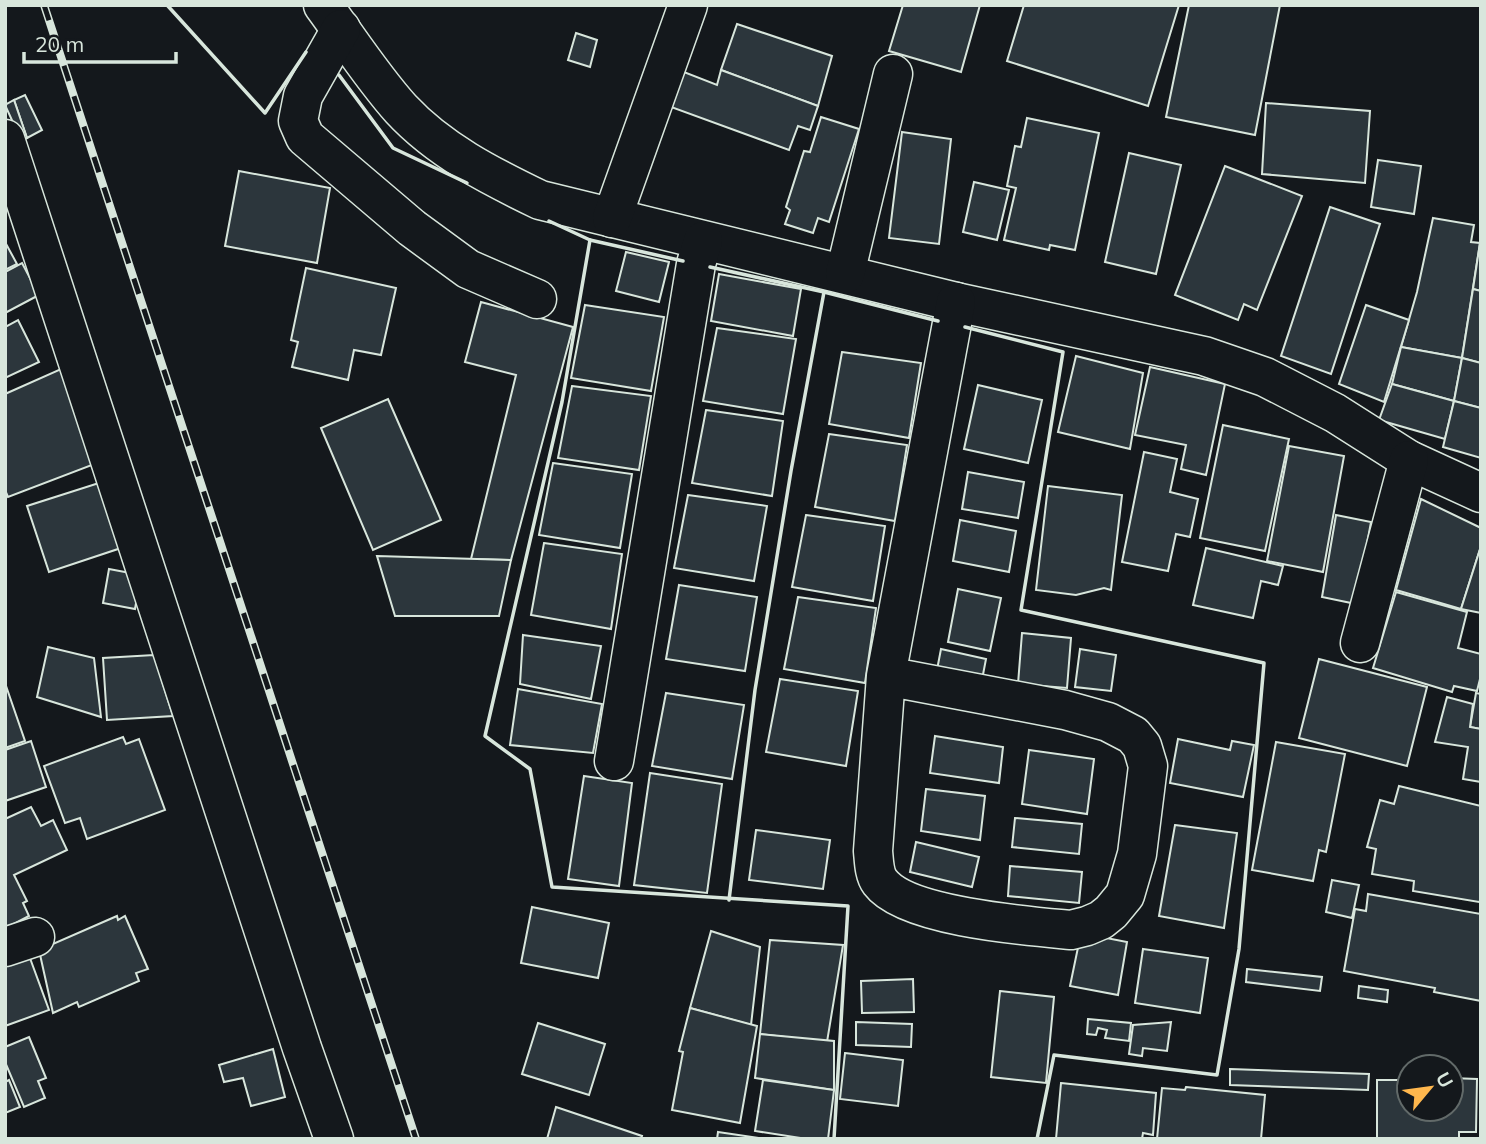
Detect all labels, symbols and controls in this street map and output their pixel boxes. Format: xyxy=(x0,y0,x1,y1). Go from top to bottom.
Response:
scale bar xyxy=(24,21,177,65)
text: 20 m xyxy=(35,31,84,57)
north arrow xyxy=(1395,1053,1465,1123)
text: U xyxy=(1431,1068,1459,1092)

